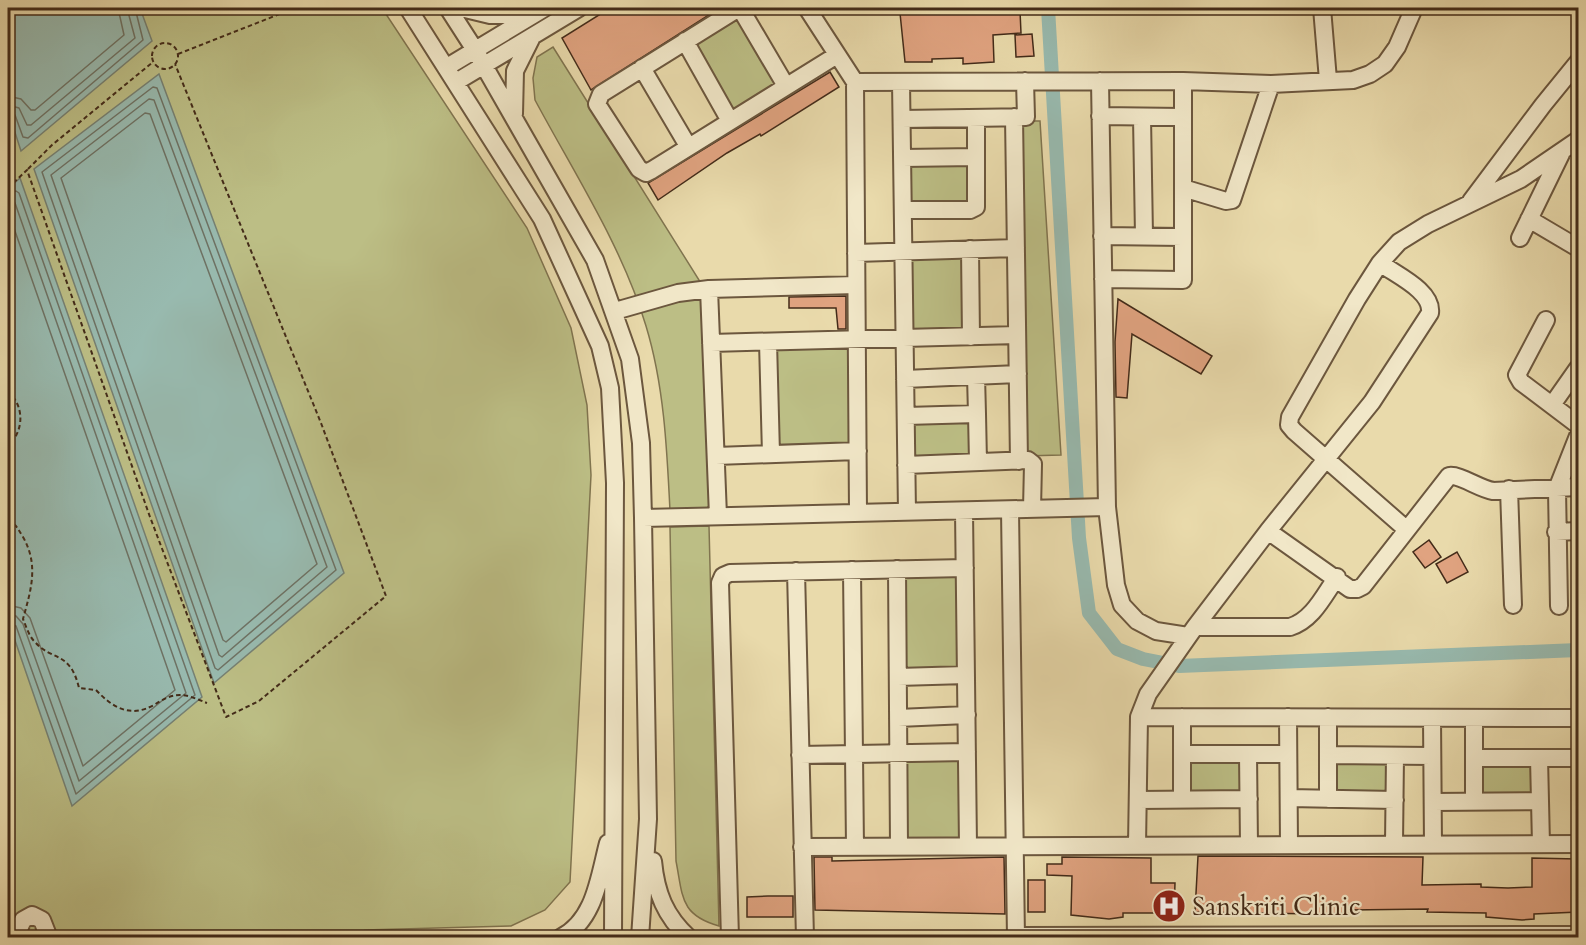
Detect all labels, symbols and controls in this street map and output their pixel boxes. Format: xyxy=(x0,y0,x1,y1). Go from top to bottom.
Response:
hospital icon: Sanskriti Clinic xyxy=(1151,888,1187,924)
place label: Sanskriti Clinic xyxy=(1192,889,1361,924)

